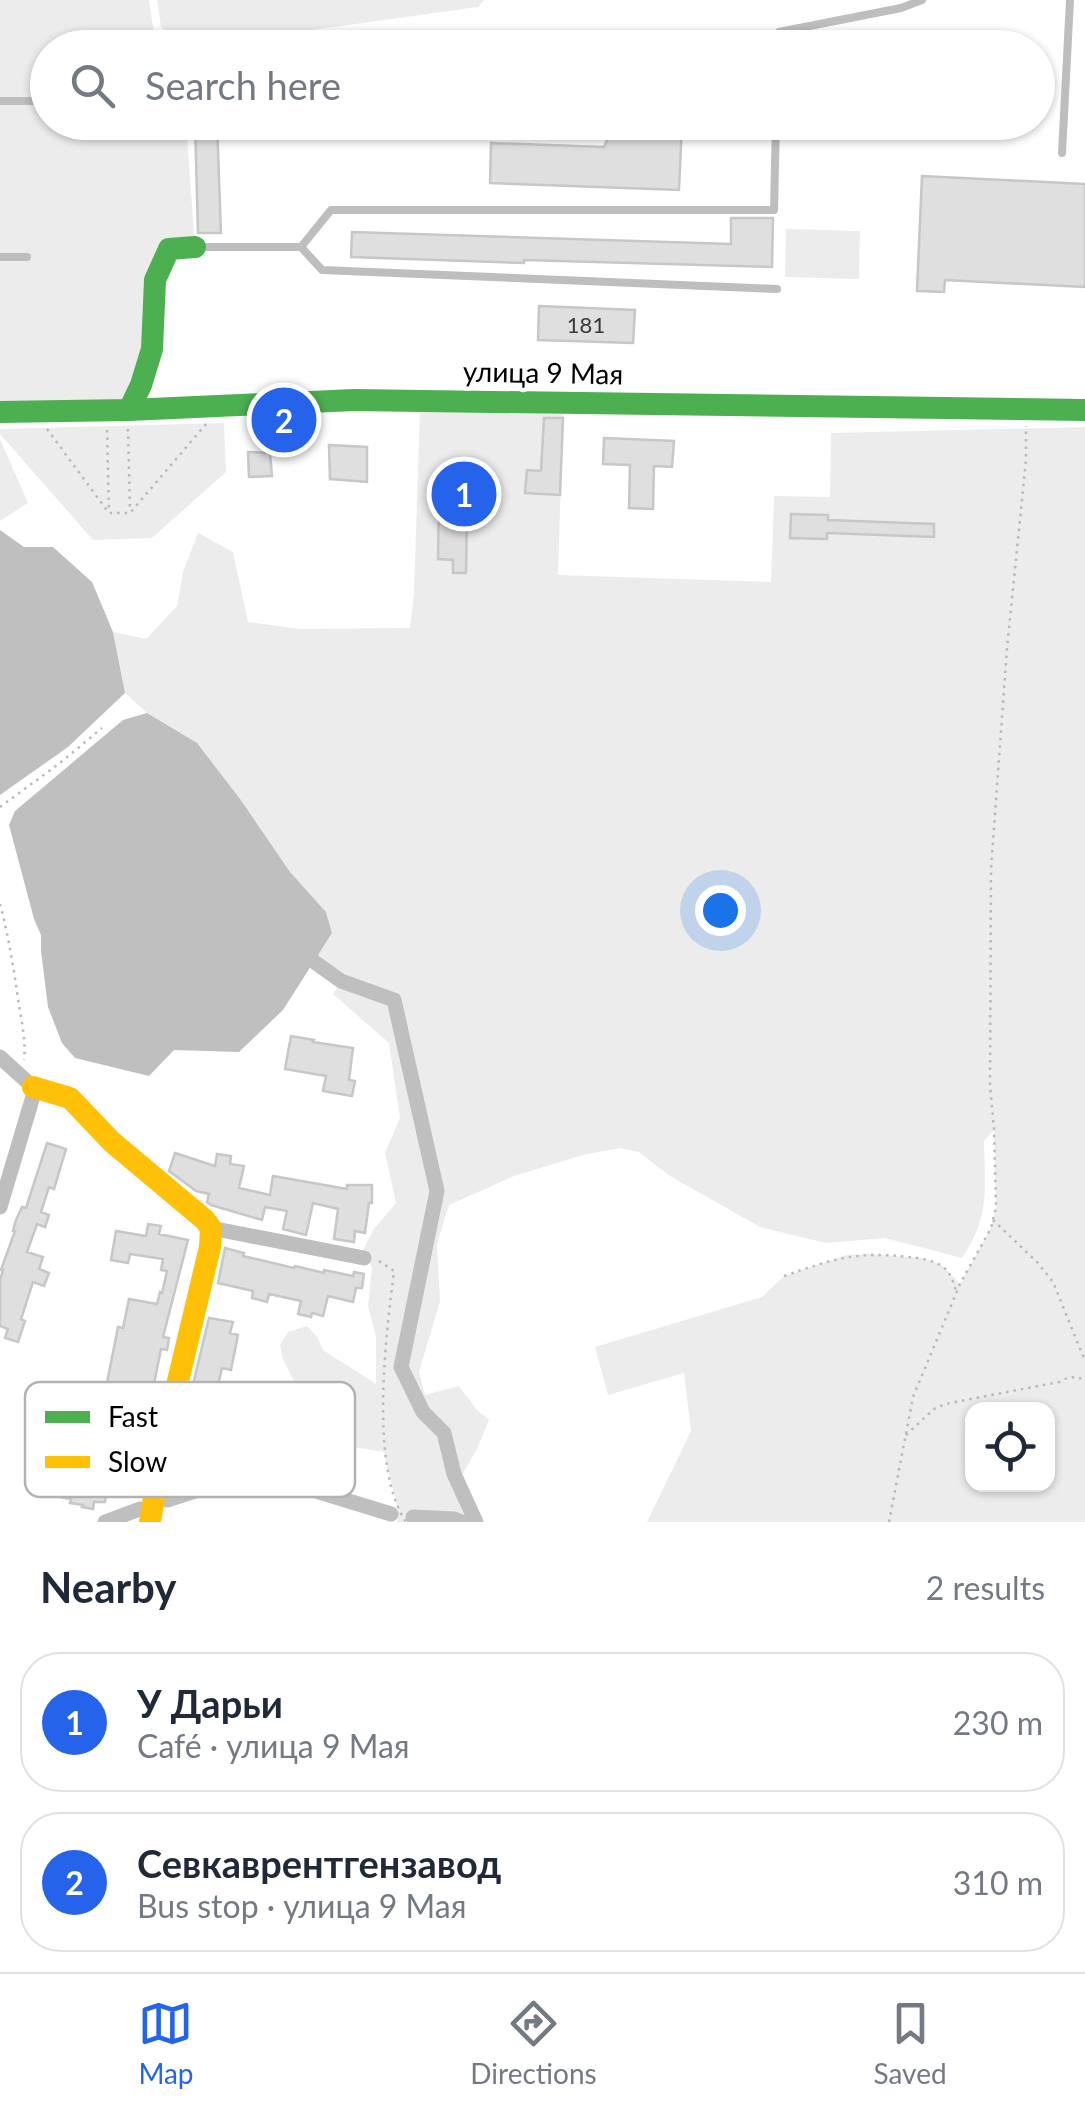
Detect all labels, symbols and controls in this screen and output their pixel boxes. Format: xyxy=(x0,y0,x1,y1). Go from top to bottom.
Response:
search box xyxy=(30,30,1055,140)
icon: search xyxy=(65,58,120,113)
text: Search here xyxy=(145,62,341,108)
house number: 181 xyxy=(567,311,605,338)
street label: улица 9 Мая xyxy=(463,354,623,390)
pin: 2 xyxy=(252,382,316,458)
pin: 1 xyxy=(432,456,496,532)
your location xyxy=(695,885,746,936)
legend xyxy=(25,1382,355,1497)
text: Fast xyxy=(108,1399,158,1433)
map controls xyxy=(965,1402,1055,1492)
button: locate xyxy=(965,1402,1055,1492)
text: Slow xyxy=(108,1444,167,1478)
text: Nearby xyxy=(40,1562,177,1612)
text: 2 results xyxy=(926,1568,1045,1607)
text: У Дарьи xyxy=(137,1680,283,1726)
text: 1 xyxy=(65,1703,84,1742)
text: 230 m xyxy=(953,1703,1043,1742)
text: Café · улица 9 Мая xyxy=(137,1726,410,1765)
text: Севкаврентгензавод xyxy=(137,1840,501,1886)
text: 2 xyxy=(65,1863,84,1902)
text: 310 m xyxy=(953,1863,1043,1902)
text: Bus stop · улица 9 Мая xyxy=(137,1886,467,1925)
tab: Map xyxy=(138,1996,194,2090)
tab: Directions xyxy=(470,1996,597,2090)
tab: Saved xyxy=(873,1996,947,2090)

